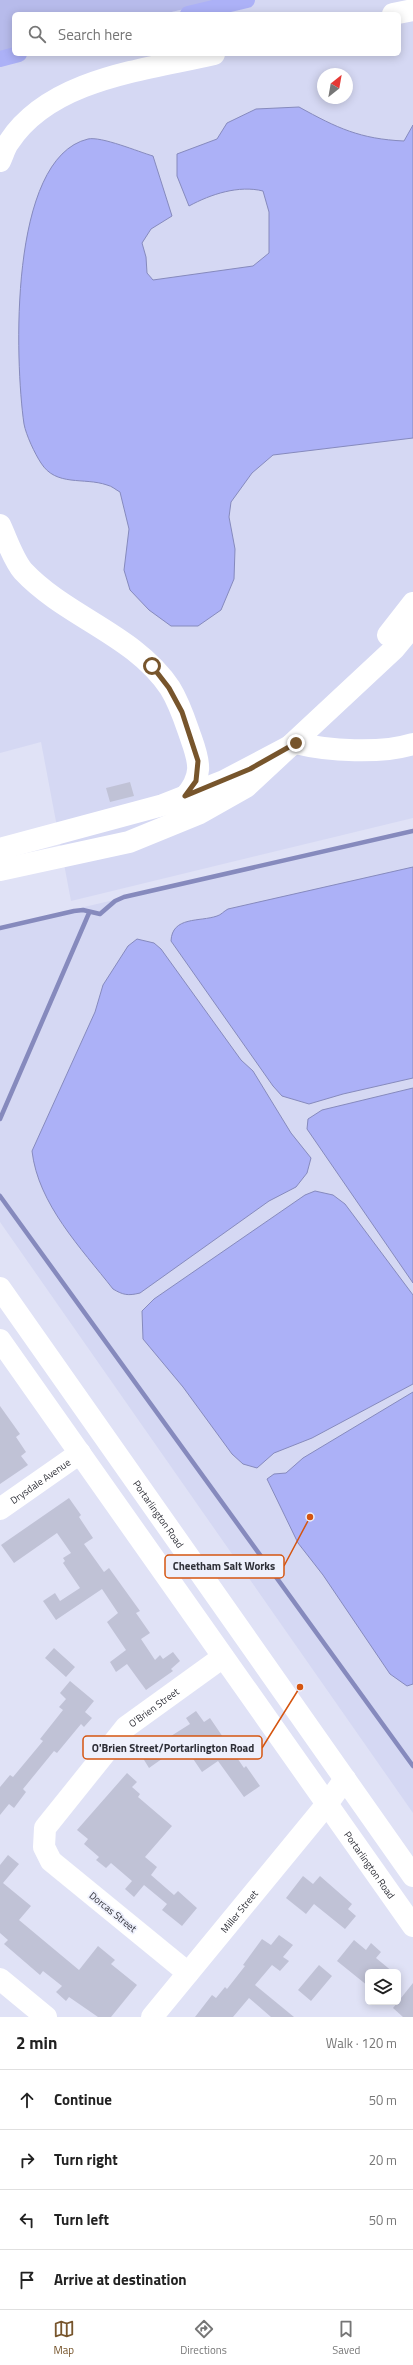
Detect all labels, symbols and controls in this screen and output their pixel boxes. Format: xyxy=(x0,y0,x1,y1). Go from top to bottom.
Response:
search box xyxy=(12,12,401,56)
icon: search xyxy=(26,23,48,45)
text: Search here xyxy=(58,23,132,46)
north arrow xyxy=(317,68,353,104)
route start xyxy=(143,657,161,675)
route end xyxy=(287,734,305,752)
street label: Drysdale Avenue xyxy=(7,1455,73,1507)
street label: Portarlington Road xyxy=(130,1477,188,1551)
callout: Cheetham Salt Works xyxy=(165,1555,284,1578)
text: Cheetham Salt Works xyxy=(173,1558,275,1574)
street label: O'Brien Street xyxy=(125,1684,182,1731)
callout: O'Brien Street/Portarlington Road xyxy=(83,1736,262,1759)
text: O'Brien Street/Portarlington Road xyxy=(92,1740,254,1756)
street label: Portarlington Road xyxy=(341,1828,399,1902)
street label: Miller Street xyxy=(217,1886,262,1936)
street label: Dorcas Street xyxy=(86,1888,140,1936)
map controls xyxy=(365,1969,401,2005)
button: layers xyxy=(365,1969,401,2005)
text: 2 min xyxy=(16,2030,57,2056)
text: Walk · 120 m xyxy=(326,2033,397,2053)
text: Continue xyxy=(54,2088,112,2111)
icon: ahead xyxy=(16,2089,38,2111)
text: 50 m xyxy=(369,2090,397,2110)
text: Turn right xyxy=(54,2148,118,2171)
icon: right xyxy=(16,2149,38,2171)
text: 20 m xyxy=(369,2150,397,2170)
text: Turn left xyxy=(54,2208,109,2231)
icon: left xyxy=(16,2209,38,2231)
text: 50 m xyxy=(369,2210,397,2230)
text: Arrive at destination xyxy=(54,2268,187,2291)
icon: arrive xyxy=(16,2269,38,2291)
tab: Map xyxy=(53,2318,75,2358)
tab: Directions xyxy=(180,2318,227,2358)
tab: Saved xyxy=(332,2318,360,2358)

